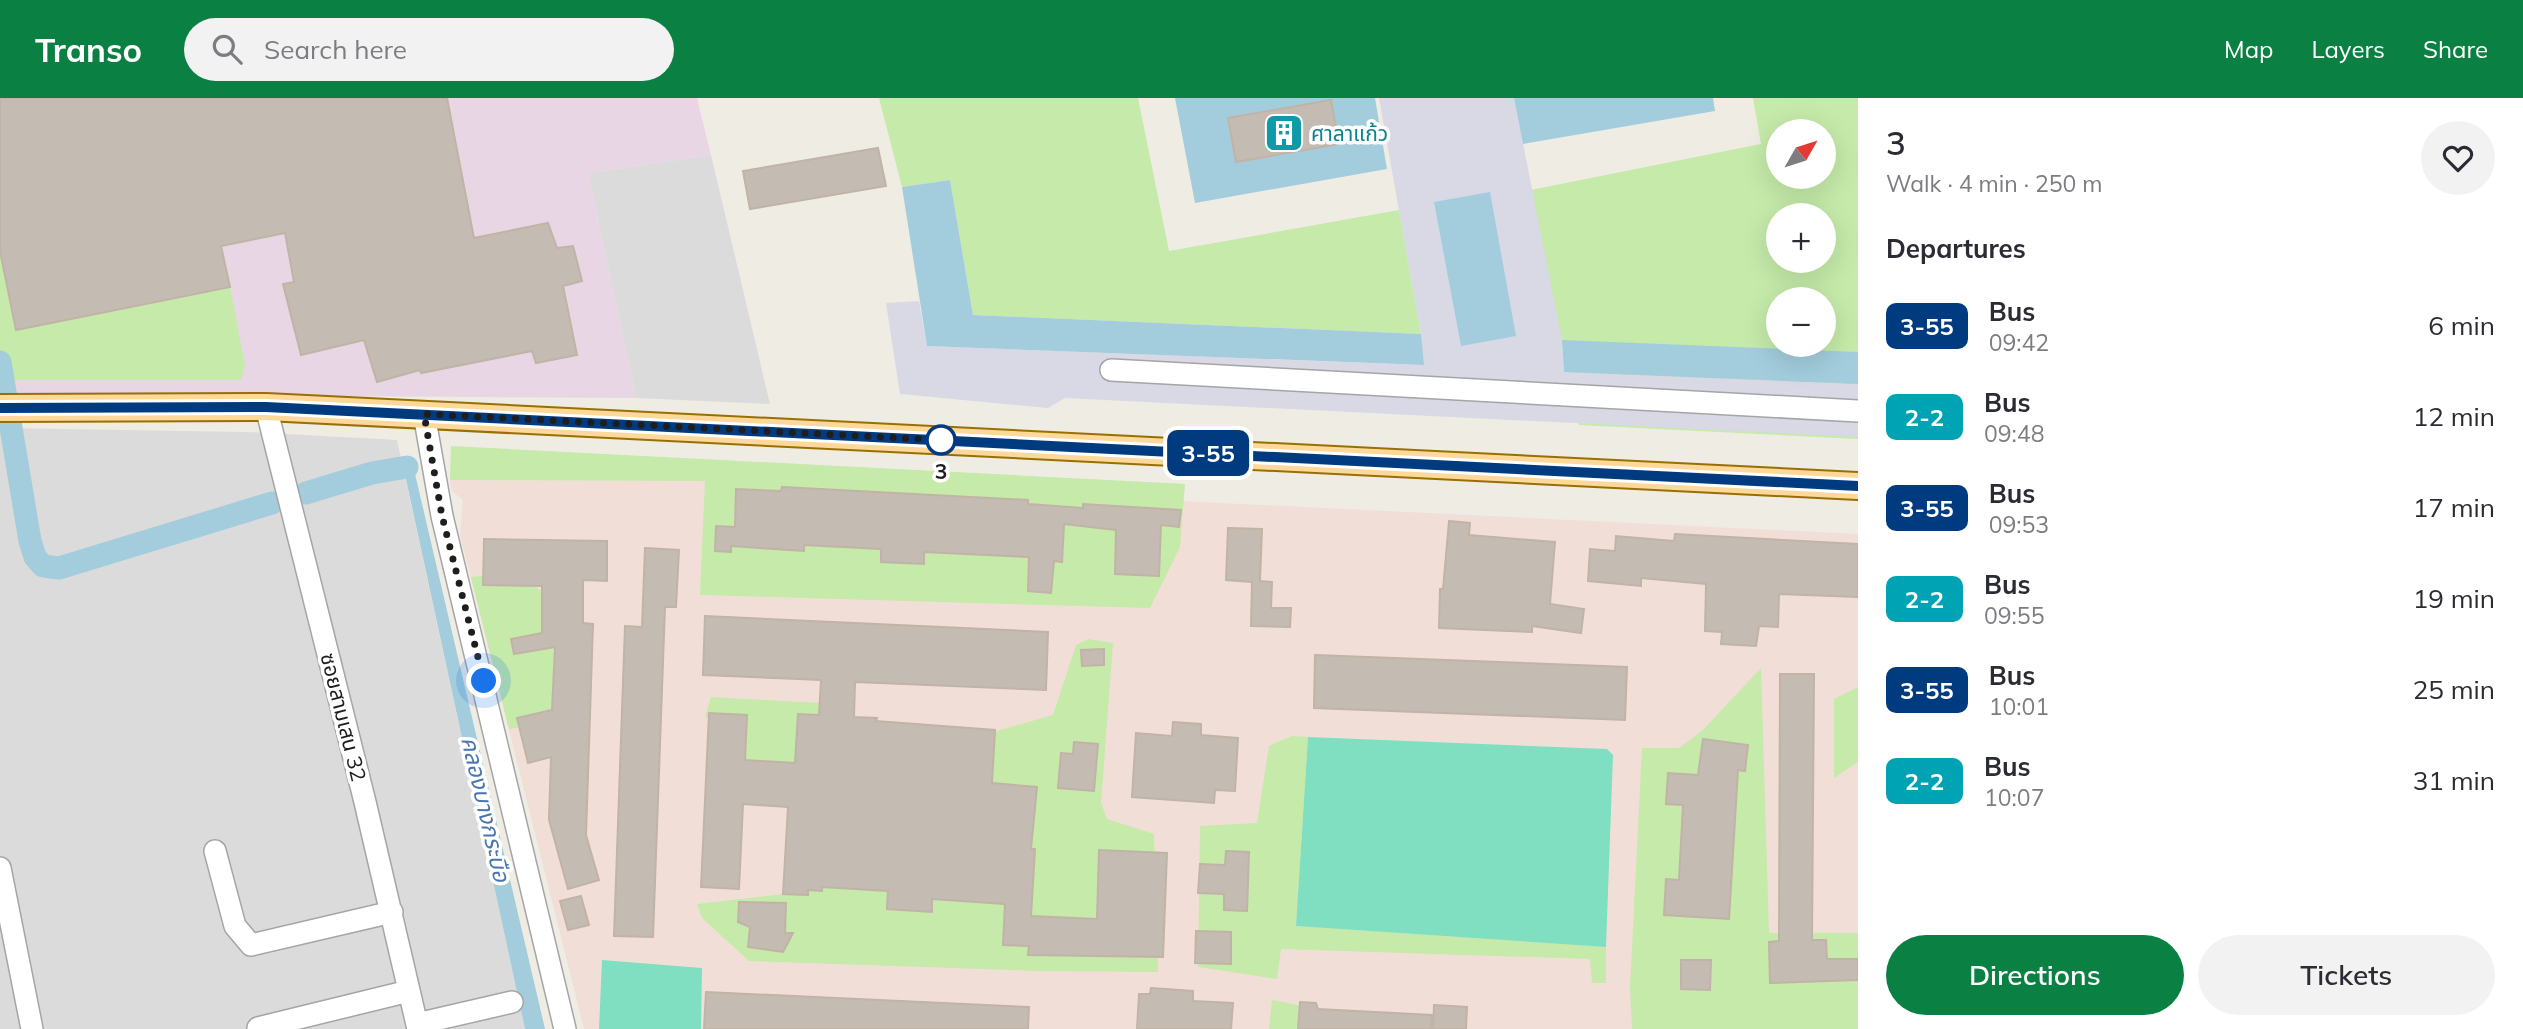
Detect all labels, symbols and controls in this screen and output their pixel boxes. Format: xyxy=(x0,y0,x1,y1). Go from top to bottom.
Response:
search box xyxy=(184,18,674,81)
text: Transo xyxy=(35,29,142,70)
icon: search xyxy=(208,30,246,68)
text: Search here xyxy=(264,33,407,66)
text: Map xyxy=(2224,34,2273,64)
text: Layers xyxy=(2311,34,2385,64)
text: Share xyxy=(2423,34,2488,64)
building icon: ศาลาแก้ว xyxy=(1263,112,1305,154)
north arrow xyxy=(1766,119,1836,189)
map controls xyxy=(1766,119,1836,357)
place label: ศาลาแก้ว xyxy=(1311,120,1388,146)
button: heart xyxy=(2421,121,2495,195)
text: 3 xyxy=(1886,122,1906,163)
text: Walk · 4 min · 250 m xyxy=(1886,169,2103,198)
button: + xyxy=(1766,203,1836,273)
text: Departures xyxy=(1886,232,2026,265)
button: − xyxy=(1766,287,1836,357)
text: Bus xyxy=(1989,295,2035,328)
text: 6 min xyxy=(2428,309,2495,342)
text: 3-55 xyxy=(1900,311,1954,341)
text: 09:42 xyxy=(1989,328,2049,357)
text: Bus xyxy=(1984,386,2030,419)
text: 12 min xyxy=(2413,400,2495,433)
text: 2-2 xyxy=(1905,402,1944,432)
text: 09:48 xyxy=(1984,419,2044,448)
marker: 3 xyxy=(926,425,956,455)
line badge: 3-55 xyxy=(1159,430,1257,476)
text: 3-55 xyxy=(1181,438,1235,468)
place label: 3 xyxy=(935,458,947,484)
text: Bus xyxy=(1989,477,2035,510)
text: 17 min xyxy=(2413,491,2495,524)
text: 3-55 xyxy=(1900,493,1954,523)
text: 09:53 xyxy=(1989,510,2049,539)
text: Bus xyxy=(1984,568,2030,601)
text: 19 min xyxy=(2413,582,2495,615)
text: 2-2 xyxy=(1905,584,1944,614)
text: 09:55 xyxy=(1984,601,2044,630)
street label: ซอยสามเสน 32 xyxy=(316,650,372,784)
text: Bus xyxy=(1989,659,2035,692)
your location xyxy=(466,663,501,698)
text: 25 min xyxy=(2413,673,2495,706)
text: 3-55 xyxy=(1900,675,1954,705)
text: 10:01 xyxy=(1989,692,2049,721)
water label: คลองบางกระบือ xyxy=(455,733,517,885)
text: Bus xyxy=(1984,750,2030,783)
text: 31 min xyxy=(2413,764,2495,797)
text: 2-2 xyxy=(1905,766,1944,796)
text: 10:07 xyxy=(1984,783,2044,812)
button: Directions xyxy=(1886,935,2184,1015)
button: Tickets xyxy=(2198,935,2495,1015)

